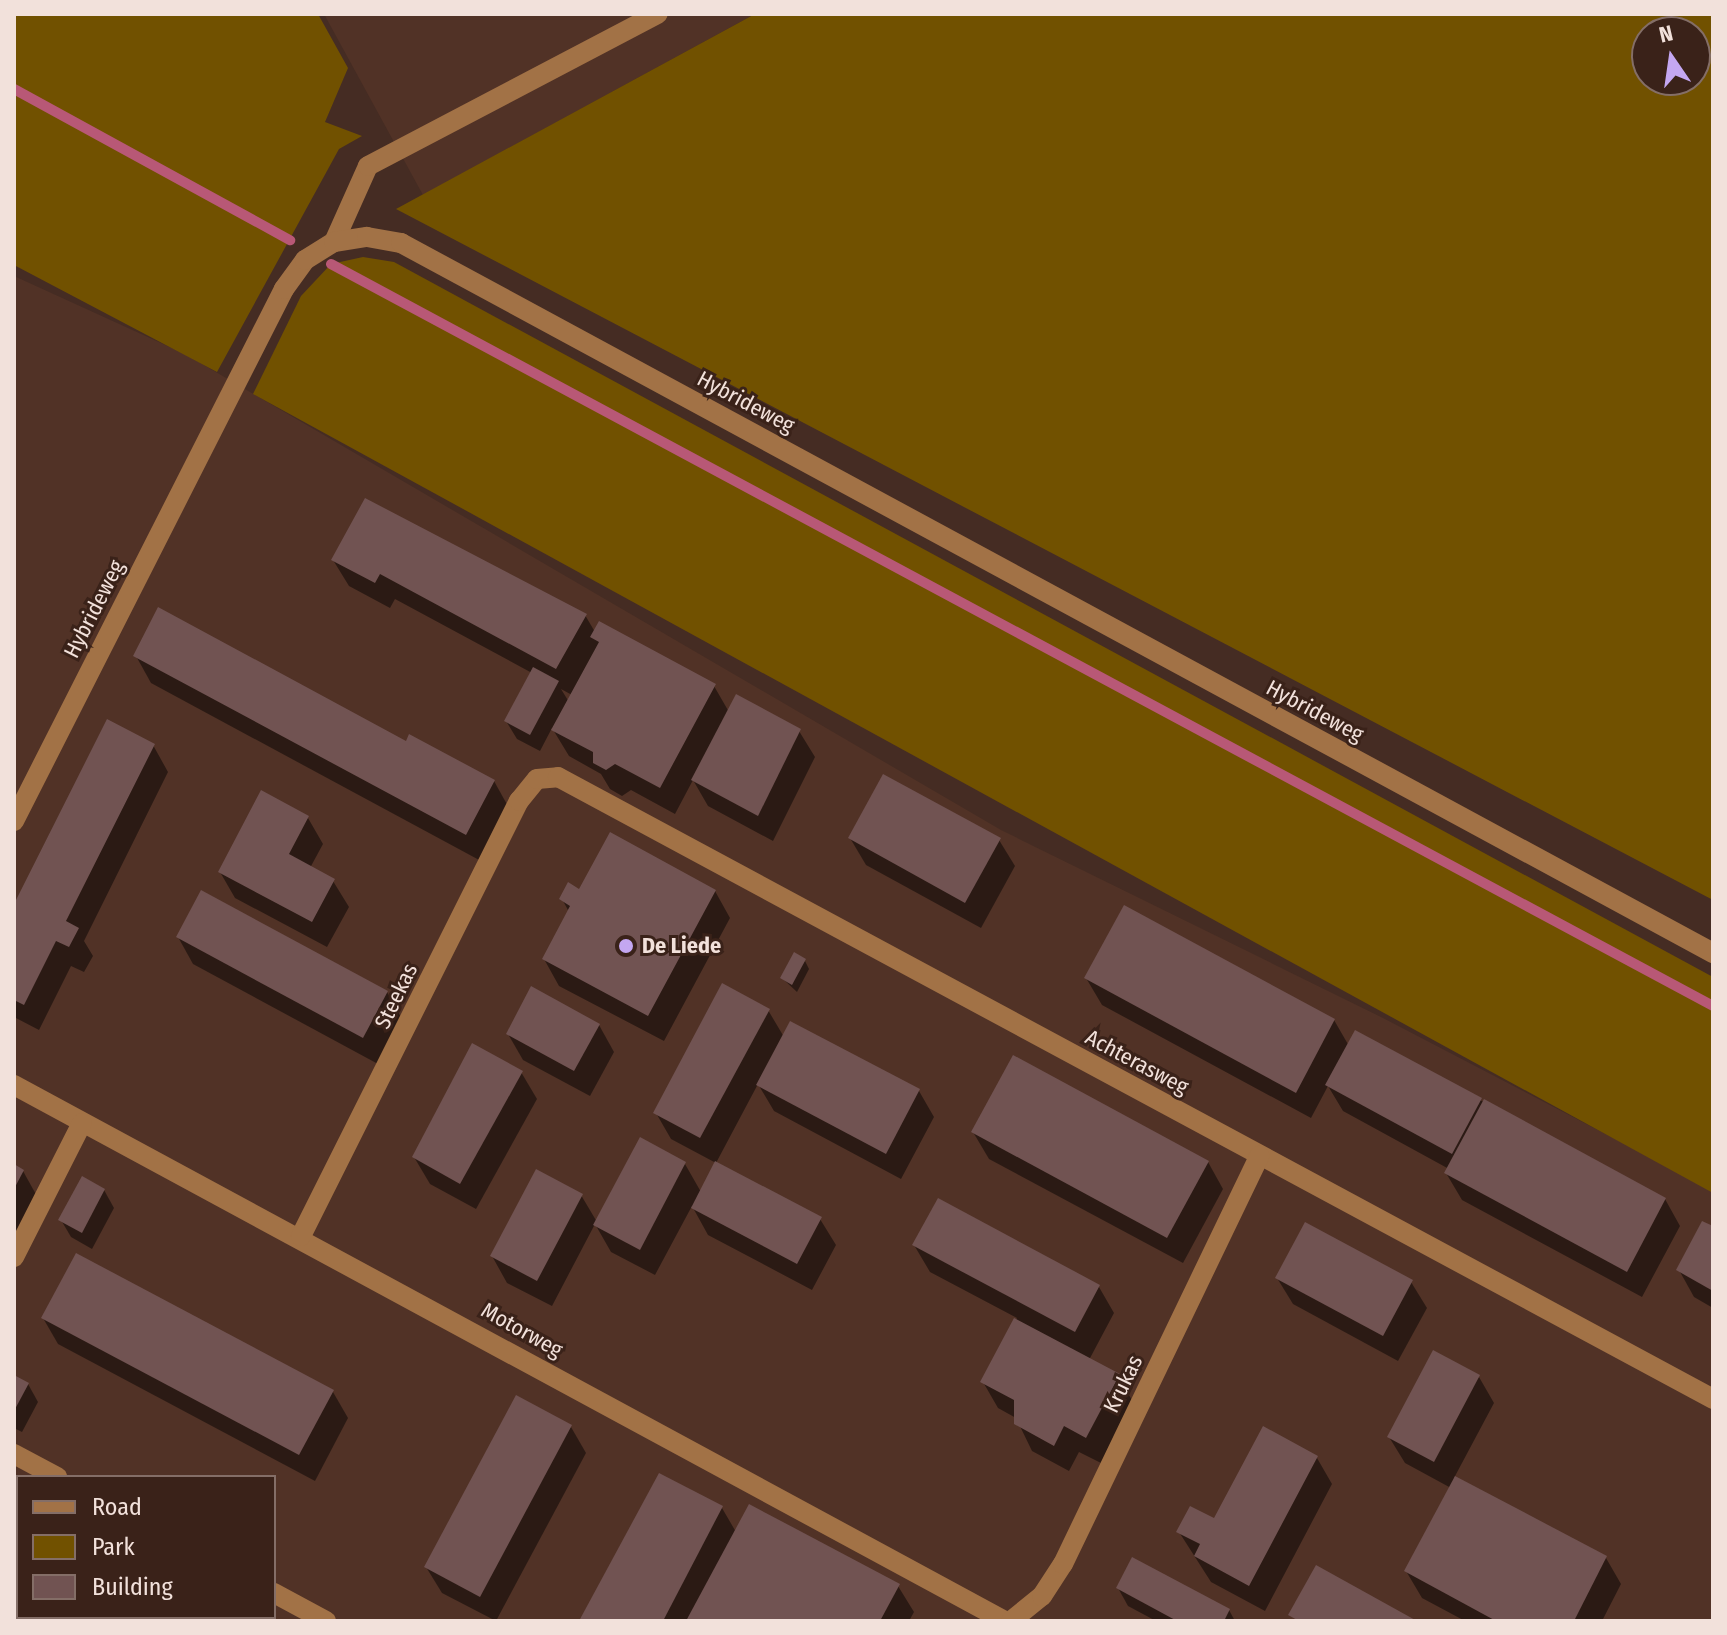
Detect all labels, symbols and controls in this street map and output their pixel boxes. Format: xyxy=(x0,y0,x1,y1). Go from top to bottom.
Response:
north arrow xyxy=(1631,16,1711,96)
text: N xyxy=(1656,19,1675,49)
street label: Hybrideweg xyxy=(693,365,799,439)
street label: Hybrideweg xyxy=(58,556,130,662)
street label: Hybrideweg xyxy=(1262,674,1368,748)
place label: De Liede xyxy=(642,933,721,959)
marker: De Liede xyxy=(617,937,635,955)
street label: Steekas xyxy=(369,959,423,1033)
street label: Achterasweg xyxy=(1081,1024,1193,1100)
street label: Motorweg xyxy=(477,1297,567,1363)
street label: Krukas xyxy=(1098,1351,1148,1417)
legend xyxy=(16,1475,276,1619)
text: Road xyxy=(92,1493,142,1521)
text: Park xyxy=(92,1533,135,1561)
text: Building xyxy=(92,1573,173,1601)

